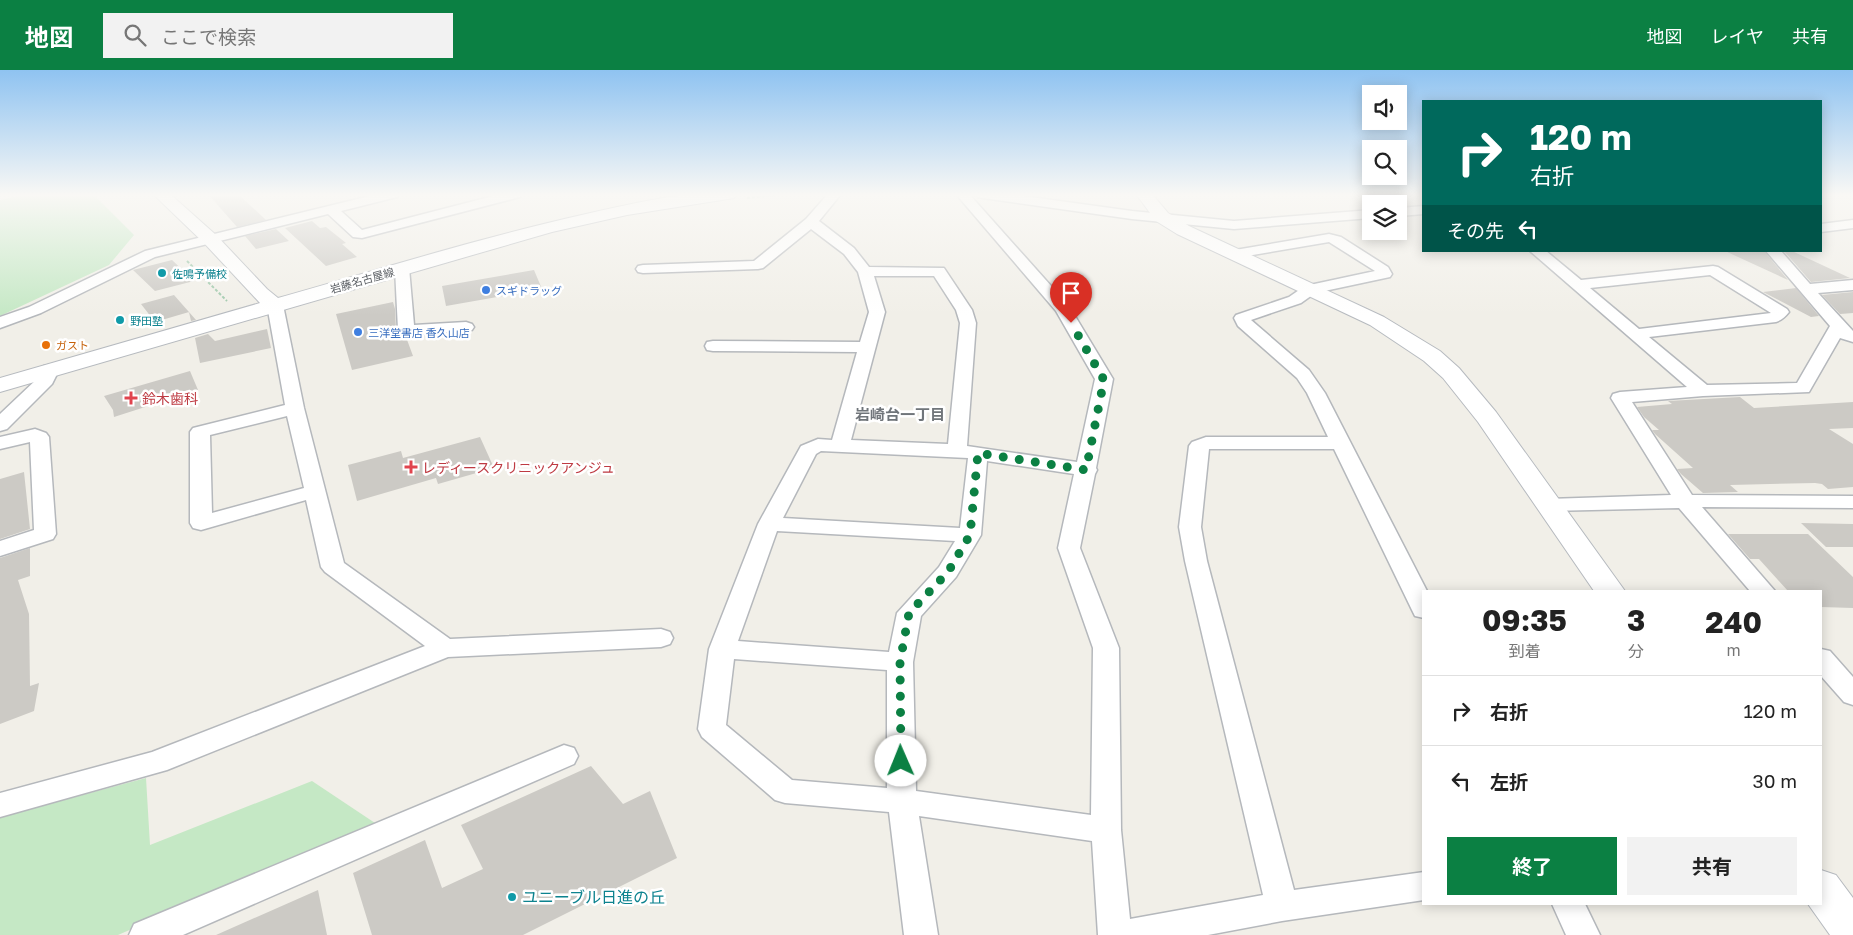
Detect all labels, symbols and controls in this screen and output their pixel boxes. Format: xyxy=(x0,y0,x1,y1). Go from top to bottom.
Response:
search box xyxy=(103,13,453,58)
icon: search xyxy=(121,21,149,49)
text: 地図 xyxy=(25,22,73,51)
text: ここで検索 xyxy=(161,25,256,48)
text: 地図 xyxy=(1647,25,1683,47)
text: レイヤ xyxy=(1711,25,1764,47)
text: 共有 xyxy=(1792,25,1828,47)
map controls xyxy=(1362,85,1407,240)
button: sound xyxy=(1362,85,1407,130)
text: 120 m xyxy=(1530,116,1632,158)
icon: right xyxy=(1447,120,1512,185)
button: search xyxy=(1362,140,1407,185)
text: 右折 xyxy=(1530,162,1574,189)
button: layers xyxy=(1362,195,1407,240)
icon: left xyxy=(1514,215,1542,243)
text: その先 xyxy=(1447,219,1504,242)
street label: 岩藤名古屋線 xyxy=(328,265,396,295)
marker: 佐鳴予備校 xyxy=(156,267,168,279)
place label: 佐鳴予備校 xyxy=(172,267,227,280)
pin xyxy=(1050,272,1092,323)
icon: arrive xyxy=(1057,279,1085,307)
marker: スギドラッグ xyxy=(480,284,492,296)
place label: スギドラッグ xyxy=(496,284,562,297)
marker: 野田塾 xyxy=(114,314,126,326)
place label: 野田塾 xyxy=(130,314,163,327)
marker: 三洋堂書店 香久山店 xyxy=(352,326,364,338)
place label: 三洋堂書店 香久山店 xyxy=(368,326,470,339)
marker: ガスト xyxy=(40,339,52,351)
place label: ガスト xyxy=(56,339,89,352)
place label: 鈴木歯科 xyxy=(142,390,198,407)
marker: 鈴木歯科 xyxy=(124,391,138,405)
district label: 岩崎台一丁目 xyxy=(855,405,945,423)
place label: レディースクリニックアンジュ xyxy=(422,459,615,476)
marker: レディースクリニックアンジュ xyxy=(404,460,418,474)
text: 09:35 xyxy=(1482,602,1567,638)
text: 3 xyxy=(1627,602,1645,638)
text: 240 xyxy=(1705,604,1762,640)
text: m xyxy=(1727,640,1741,660)
text: 到着 xyxy=(1508,641,1540,661)
text: 分 xyxy=(1628,641,1644,661)
icon: right xyxy=(1447,697,1475,725)
text: 120 m xyxy=(1743,699,1797,722)
text: 右折 xyxy=(1490,700,1528,723)
position arrow xyxy=(874,734,926,786)
icon: left xyxy=(1447,767,1475,795)
text: 30 m xyxy=(1753,769,1797,792)
text: 左折 xyxy=(1490,770,1528,793)
button: 終了 xyxy=(1447,837,1617,895)
button: 共有 xyxy=(1627,837,1797,895)
place label: ユニーブル日進の丘 xyxy=(522,887,665,907)
marker: ユニーブル日進の丘 xyxy=(506,891,518,903)

